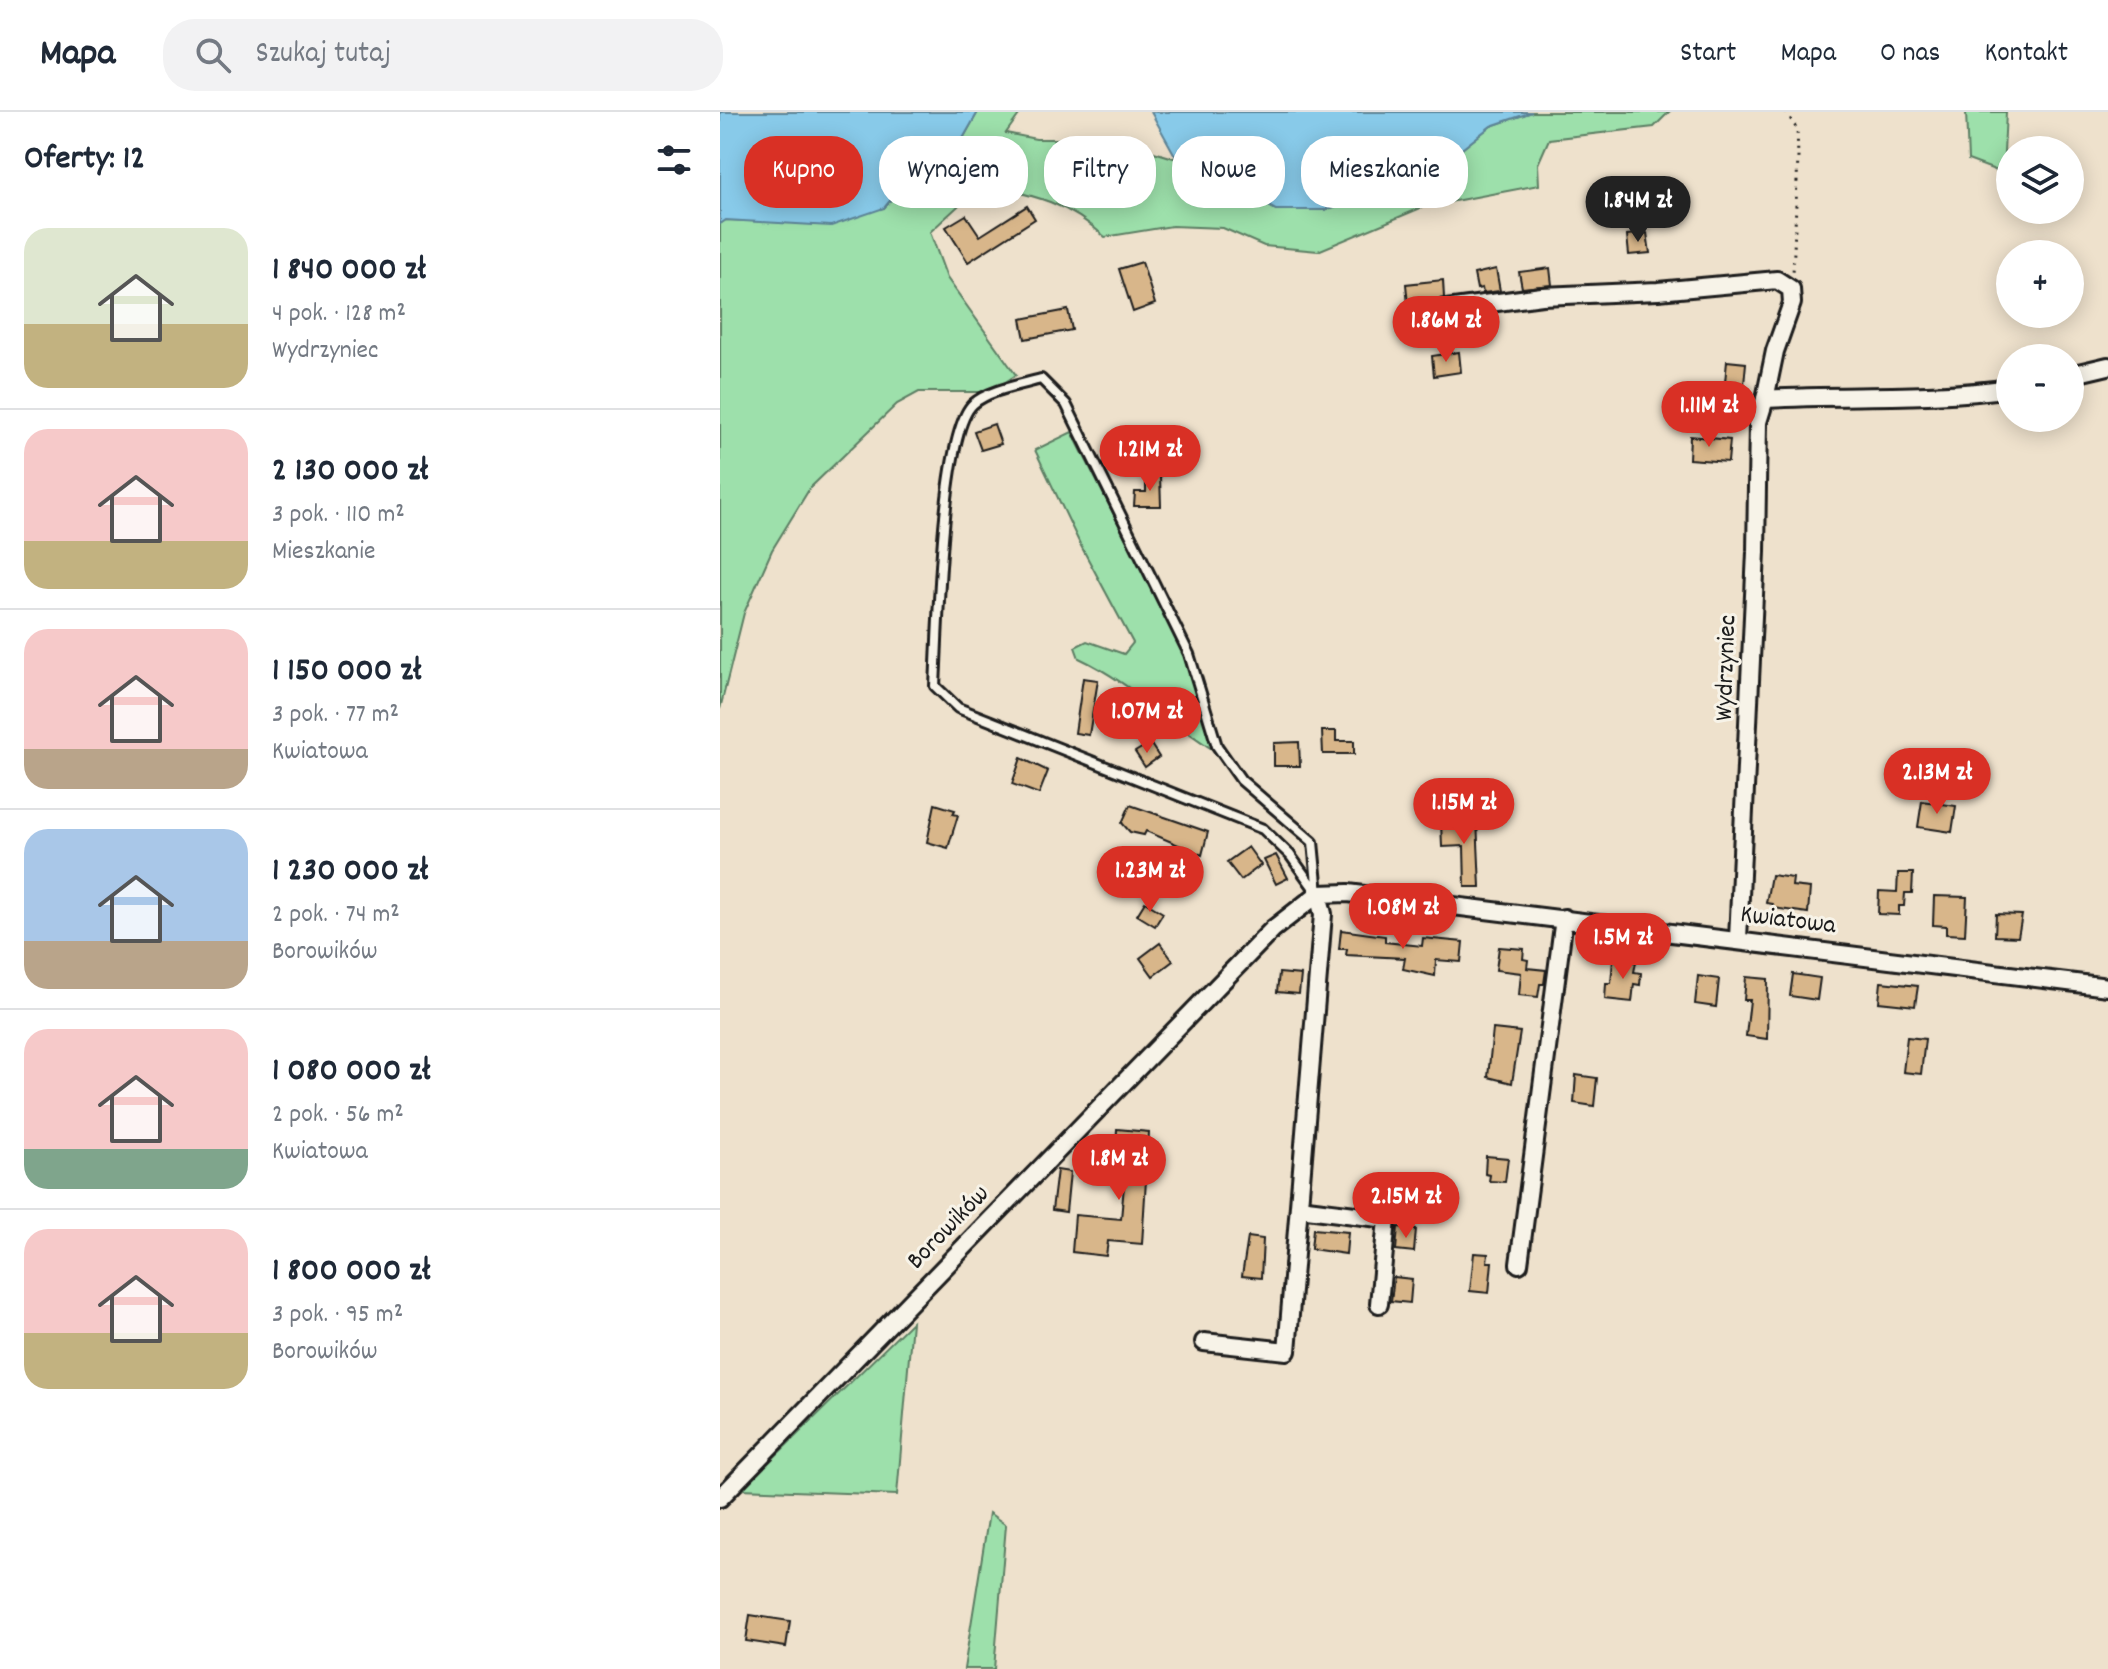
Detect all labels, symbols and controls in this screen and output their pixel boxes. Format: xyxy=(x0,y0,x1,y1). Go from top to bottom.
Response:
search box xyxy=(163,19,723,91)
text: Mapa xyxy=(40,28,115,83)
icon: search xyxy=(191,33,235,77)
text: Szukaj tutaj xyxy=(255,34,391,77)
text: Start xyxy=(1680,35,1736,75)
text: Mapa xyxy=(1780,35,1836,75)
text: O nas xyxy=(1880,35,1940,75)
text: Kontakt xyxy=(1984,35,2068,75)
text: Oferty: 12 xyxy=(24,136,145,185)
chip: Kupno xyxy=(744,136,863,208)
chip: Wynajem xyxy=(879,136,1028,208)
chip: Filtry xyxy=(1044,136,1156,208)
chip: Nowe xyxy=(1172,136,1285,208)
chip: Mieszkanie xyxy=(1301,136,1468,208)
map controls xyxy=(1996,136,2084,432)
button: layers xyxy=(1996,136,2084,224)
icon: filters xyxy=(652,138,696,182)
pin: 1.84M zł xyxy=(1555,176,1721,244)
text: 1.84M zł xyxy=(1604,183,1672,220)
button: + xyxy=(1996,240,2084,328)
text: 1 840 000 zł xyxy=(272,247,426,296)
icon: home xyxy=(88,260,184,356)
text: 4 pok. · 128 m² xyxy=(272,296,406,333)
pin: 1.86M zł xyxy=(1363,296,1529,364)
text: 1.86M zł xyxy=(1411,303,1481,340)
text: Wydrzyniec xyxy=(272,333,378,370)
button: − xyxy=(1996,344,2084,432)
pin: 1.11M zł xyxy=(1626,381,1792,449)
text: 1.11M zł xyxy=(1679,388,1739,425)
pin: 1.21M zł xyxy=(1067,425,1233,493)
text: 1.21M zł xyxy=(1118,432,1182,469)
text: 2 130 000 zł xyxy=(272,448,428,497)
icon: home xyxy=(88,461,184,557)
text: 3 pok. · 110 m² xyxy=(272,497,405,534)
text: Mieszkanie xyxy=(272,534,375,571)
street label: Wydrzyniec xyxy=(1707,614,1747,722)
text: 1 150 000 zł xyxy=(272,648,422,697)
icon: home xyxy=(88,661,184,757)
pin: 1.07M zł xyxy=(1064,687,1230,755)
text: 1.07M zł xyxy=(1111,694,1183,731)
text: 3 pok. · 77 m² xyxy=(272,697,399,734)
text: Kwiatowa xyxy=(272,734,368,771)
pin: 2.13M zł xyxy=(1854,748,2020,816)
text: 2.13M zł xyxy=(1902,755,1972,792)
pin: 1.15M zł xyxy=(1381,778,1547,846)
text: 1.15M zł xyxy=(1431,785,1497,822)
pin: 1.23M zł xyxy=(1067,846,1233,914)
text: 1 230 000 zł xyxy=(272,848,428,897)
text: 1.23M zł xyxy=(1115,853,1185,890)
icon: home xyxy=(88,861,184,957)
pin: 1.08M zł xyxy=(1320,883,1486,951)
text: 1.08M zł xyxy=(1367,890,1439,927)
text: 2 pok. · 74 m² xyxy=(272,897,400,934)
street label: Kwiatowa xyxy=(1738,897,1839,945)
pin: 1.5M zł xyxy=(1549,913,1697,981)
text: 1.5M zł xyxy=(1593,920,1653,957)
text: Borowików xyxy=(272,934,378,971)
text: 1 080 000 zł xyxy=(272,1048,431,1097)
icon: home xyxy=(88,1061,184,1157)
text: 2 pok. · 56 m² xyxy=(272,1097,404,1134)
text: Kwiatowa xyxy=(272,1134,368,1171)
pin: 1.8M zł xyxy=(1045,1134,1193,1202)
text: 1.8M zł xyxy=(1090,1141,1148,1178)
pin: 2.15M zł xyxy=(1323,1172,1489,1240)
street label: Borowików xyxy=(899,1177,999,1279)
text: 2.15M zł xyxy=(1370,1179,1442,1216)
text: 1 800 000 zł xyxy=(272,1248,431,1297)
icon: home xyxy=(88,1261,184,1357)
text: 3 pok. · 95 m² xyxy=(272,1297,403,1334)
text: Borowików xyxy=(272,1334,378,1371)

